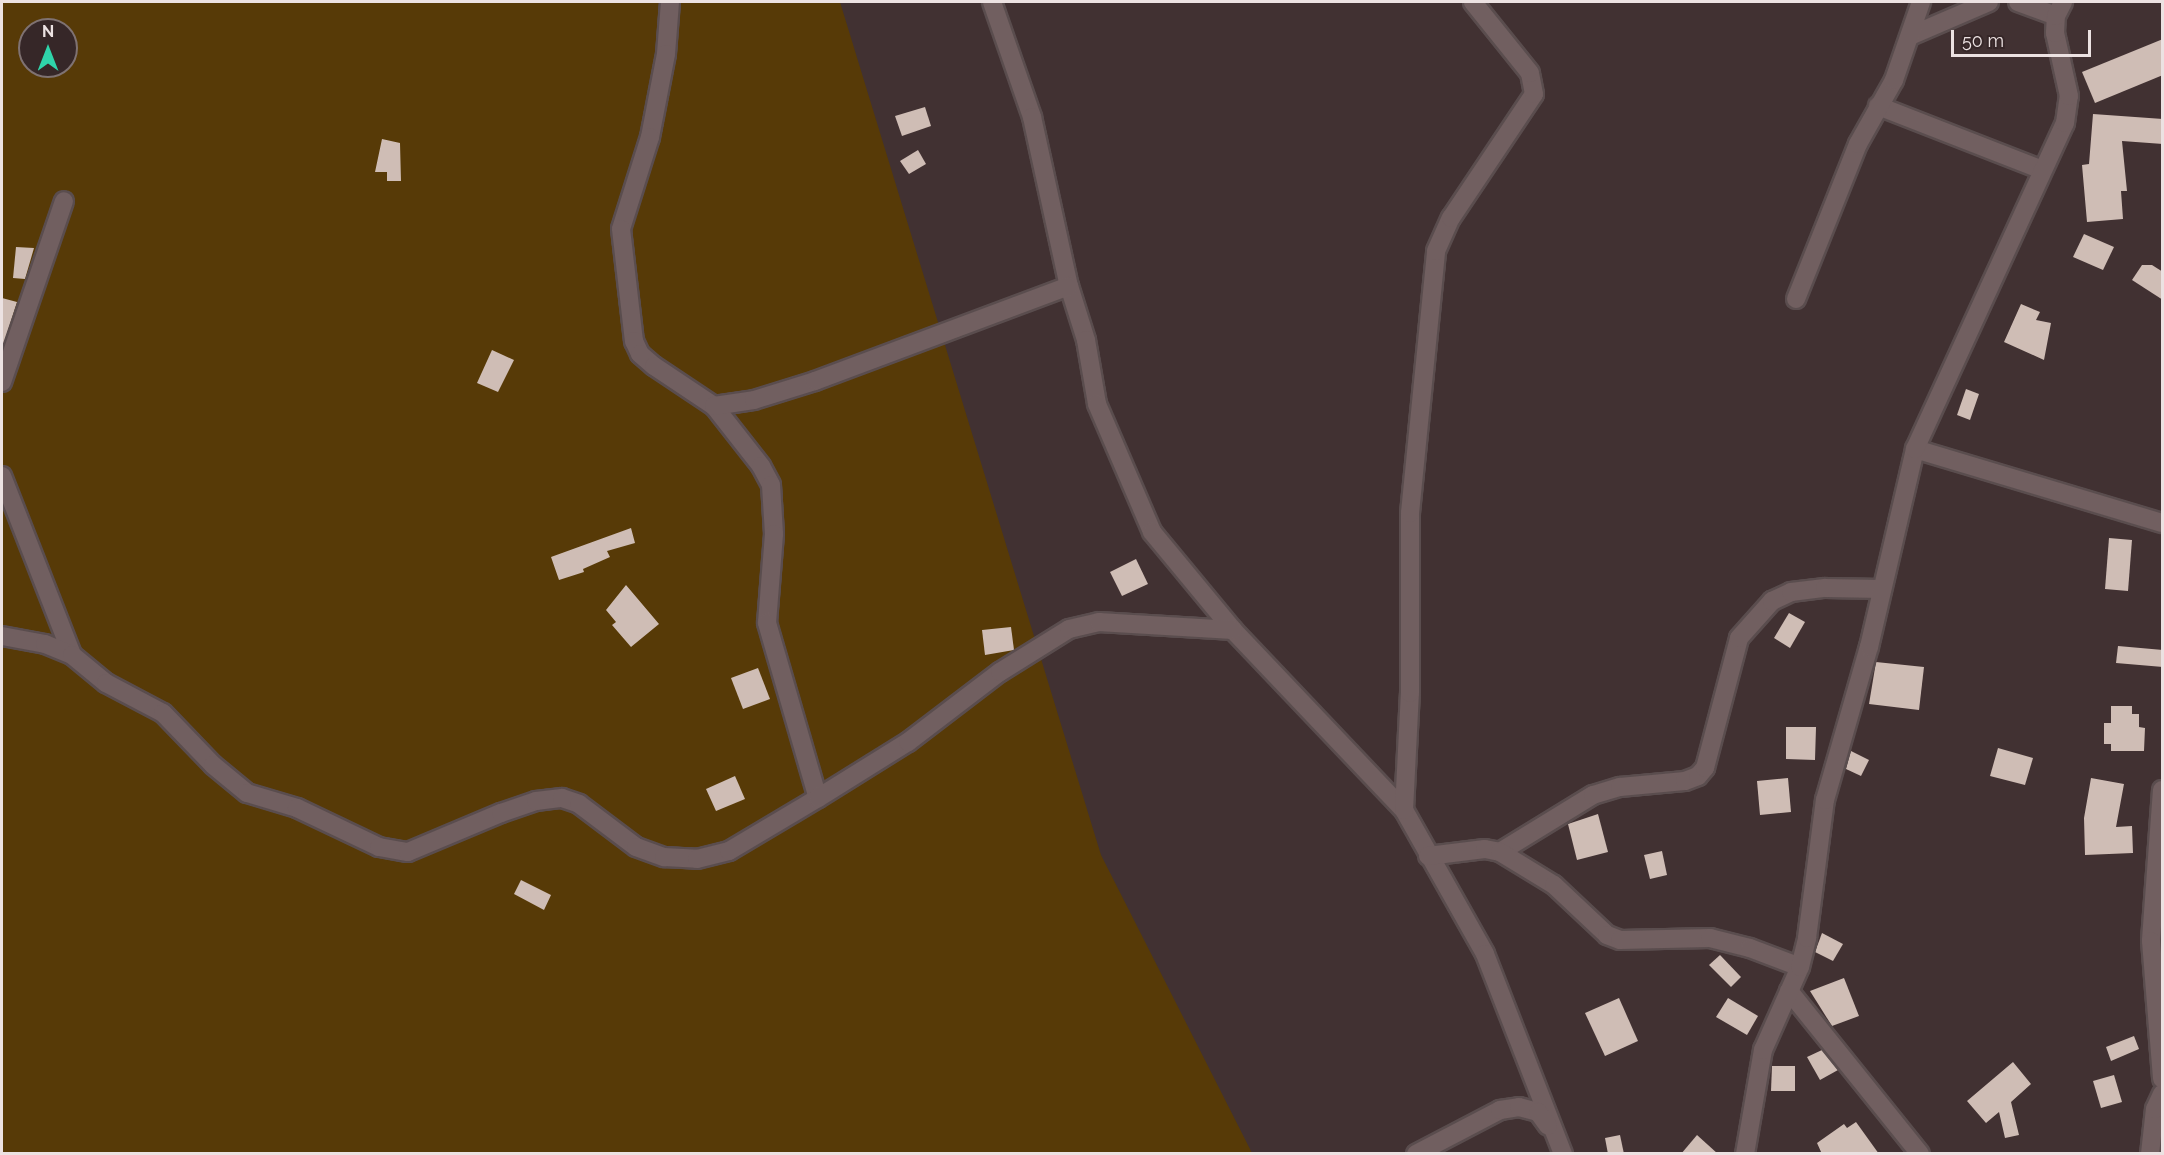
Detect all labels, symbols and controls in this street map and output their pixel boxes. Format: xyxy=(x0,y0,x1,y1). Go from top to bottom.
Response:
north arrow xyxy=(18,18,78,78)
scale bar xyxy=(1954,18,2094,56)
text: N xyxy=(42,22,54,41)
text: 50 m xyxy=(1962,30,2004,51)

